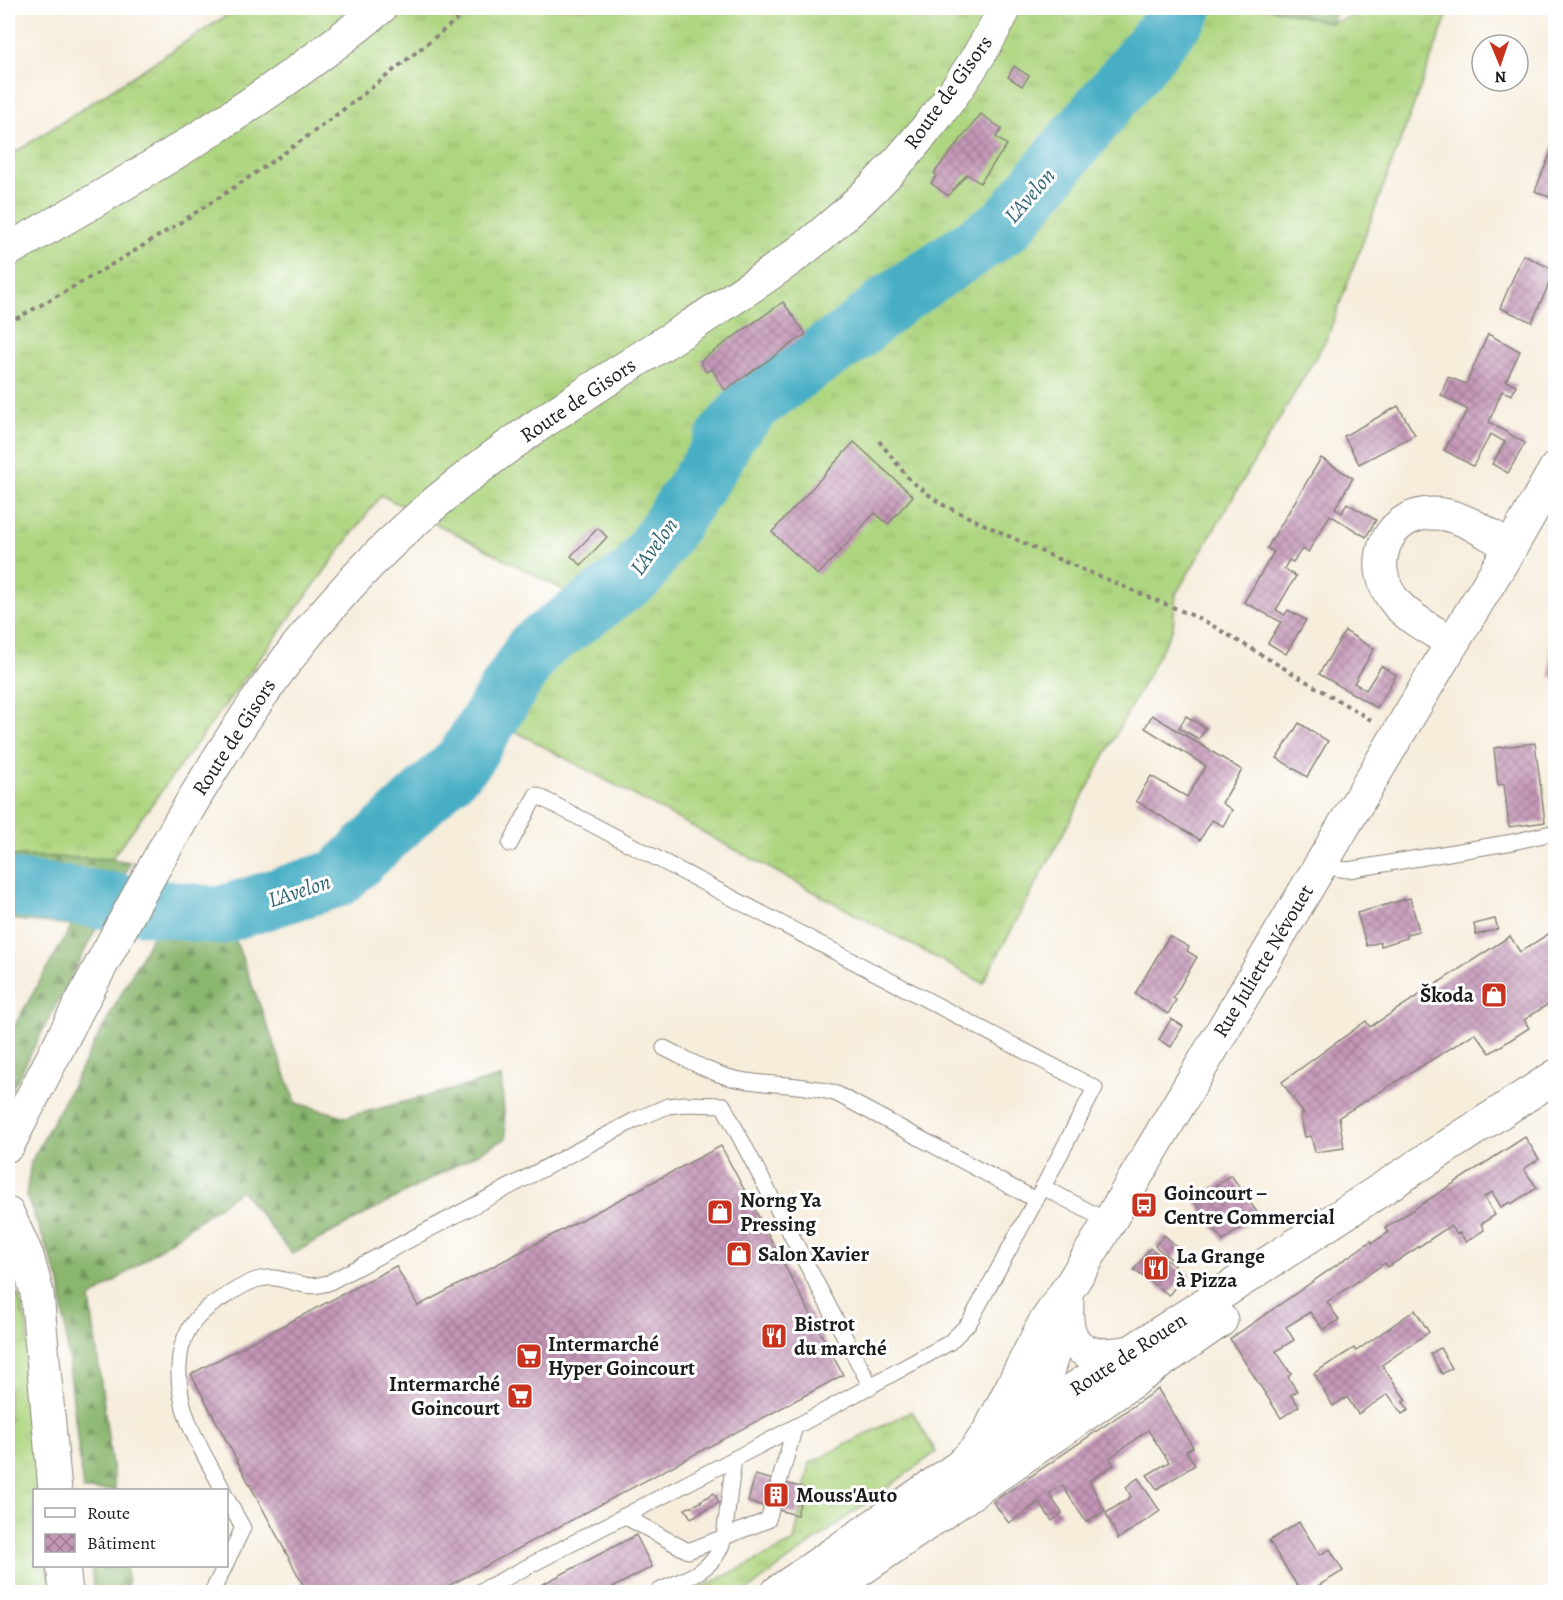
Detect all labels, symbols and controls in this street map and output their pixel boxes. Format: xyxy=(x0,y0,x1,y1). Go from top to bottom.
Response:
street label: Route de Gisors xyxy=(897,29,999,155)
north arrow xyxy=(1470,33,1530,93)
text: N xyxy=(1494,66,1507,88)
water label: L'Avelon xyxy=(997,162,1062,230)
street label: Route de Gisors xyxy=(515,351,641,449)
water label: L'Avelon xyxy=(623,512,685,581)
street label: Route de Gisors xyxy=(186,673,282,801)
water label: L'Avelon xyxy=(264,867,335,915)
street label: Rue Juliette Névouet xyxy=(1206,879,1320,1043)
shop icon: Škoda xyxy=(1479,980,1509,1010)
place label: Škoda xyxy=(1420,981,1475,1009)
place label: Goincourt – Centre Commercial xyxy=(1164,1179,1335,1231)
place label: Norng Ya Pressing xyxy=(740,1186,823,1238)
bus stop icon: Goincourt – Centre Commercial xyxy=(1129,1190,1159,1220)
shop icon: Norng Ya Pressing xyxy=(705,1197,735,1227)
shop icon: Salon Xavier xyxy=(724,1239,754,1269)
place label: Salon Xavier xyxy=(758,1240,869,1268)
place label: La Grange à Pizza xyxy=(1176,1242,1265,1294)
restaurant icon: La Grange à Pizza xyxy=(1141,1253,1171,1283)
street label: Route de Rouen xyxy=(1064,1306,1192,1402)
place label: Bistrot du marché xyxy=(794,1310,887,1362)
restaurant icon: Bistrot du marché xyxy=(759,1321,789,1351)
place label: Intermarché Hyper Goincourt xyxy=(548,1330,695,1382)
supermarket icon: Intermarché Hyper Goincourt xyxy=(514,1341,544,1371)
place label: Intermarché Goincourt xyxy=(389,1370,500,1422)
supermarket icon: Intermarché Goincourt xyxy=(505,1381,535,1411)
building icon: Mouss'Auto xyxy=(761,1480,791,1510)
place label: Mouss'Auto xyxy=(796,1481,897,1509)
legend xyxy=(33,1489,228,1567)
text: Route xyxy=(87,1501,130,1525)
text: Bâtiment xyxy=(87,1531,156,1555)

